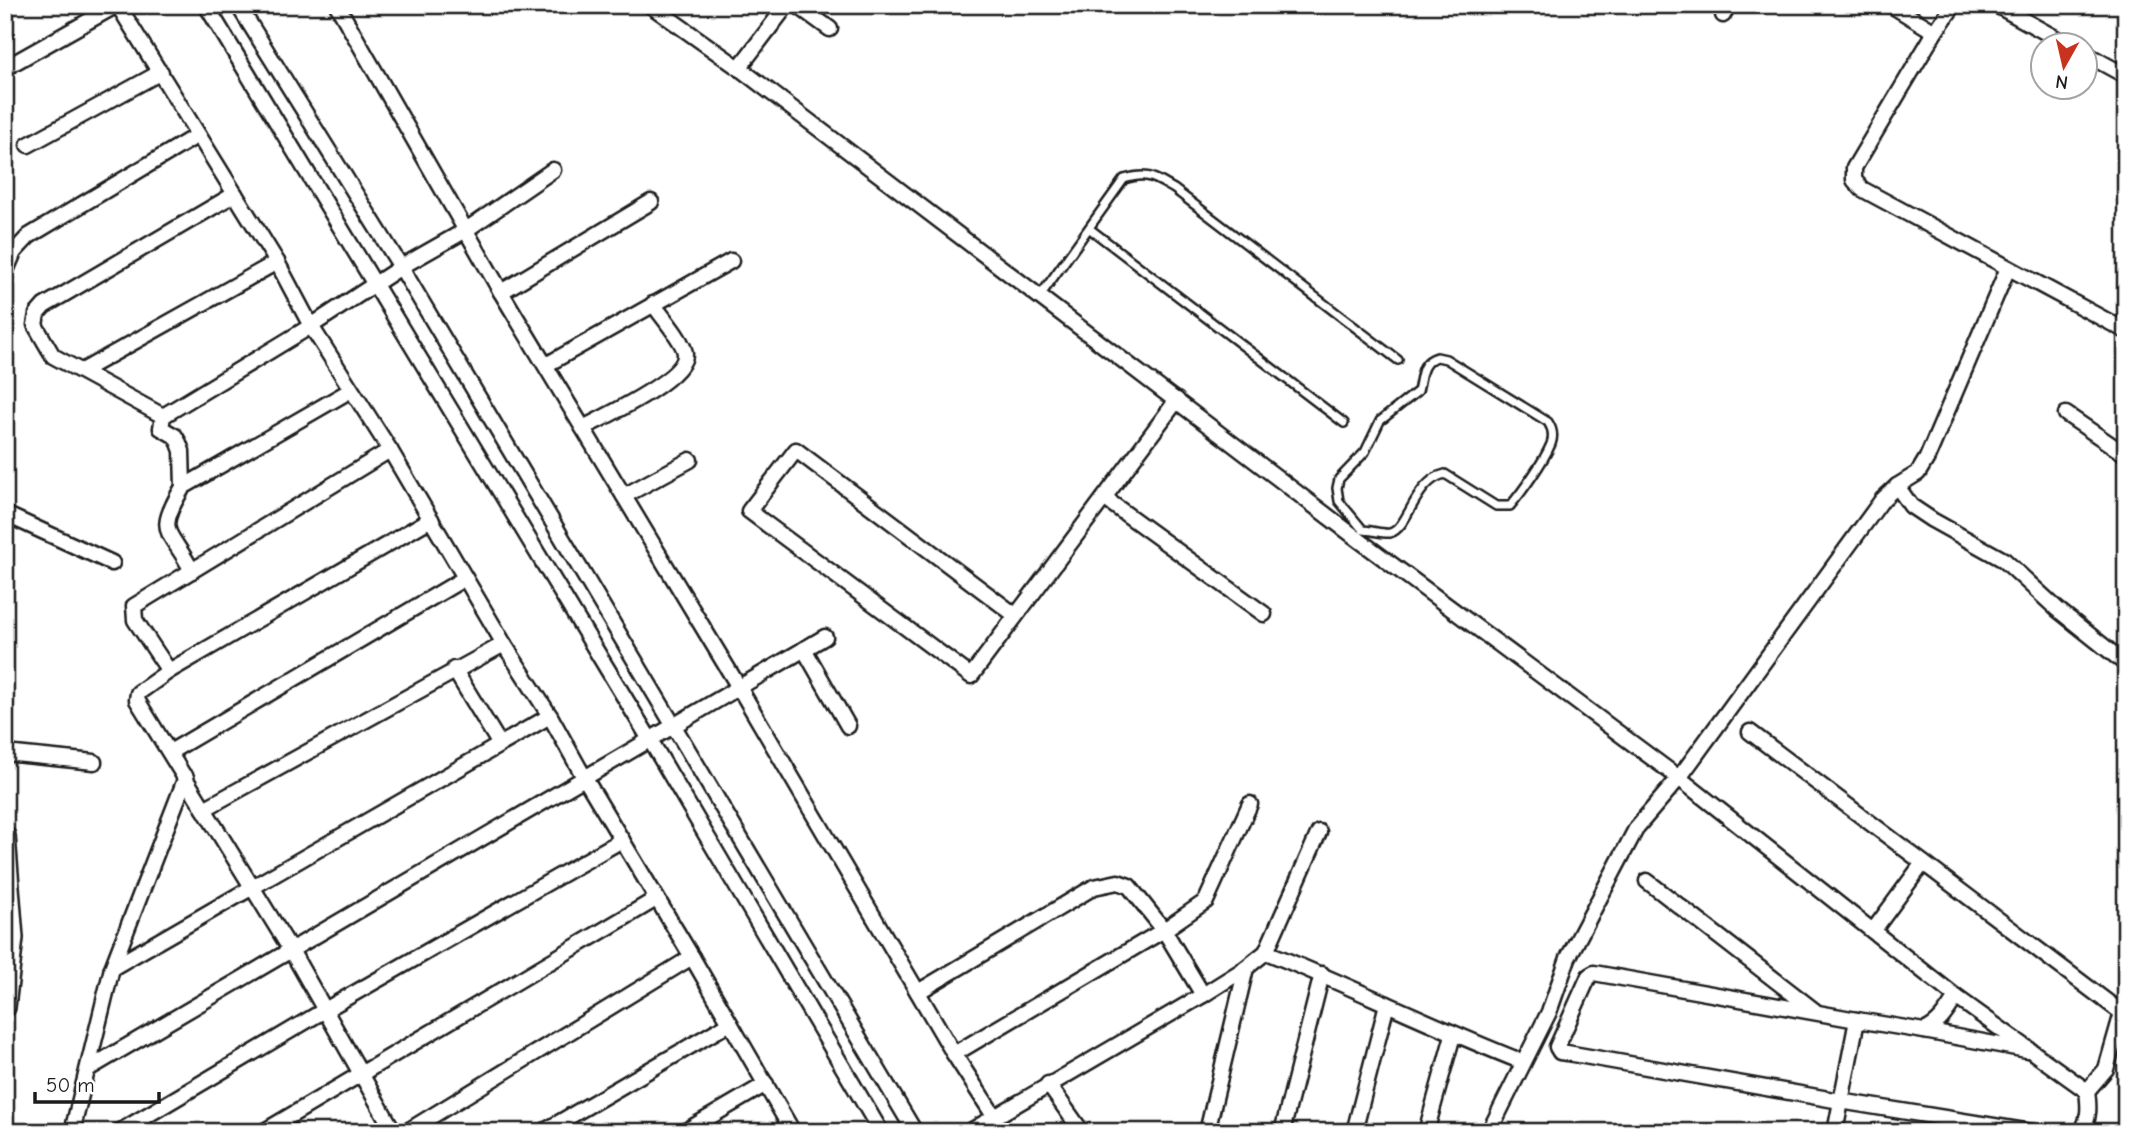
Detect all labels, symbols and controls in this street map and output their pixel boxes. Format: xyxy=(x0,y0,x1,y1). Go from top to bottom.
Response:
north arrow xyxy=(2030,32,2100,102)
text: N xyxy=(2054,70,2069,94)
scale bar xyxy=(35,1060,159,1104)
text: 50 m xyxy=(46,1073,95,1097)

